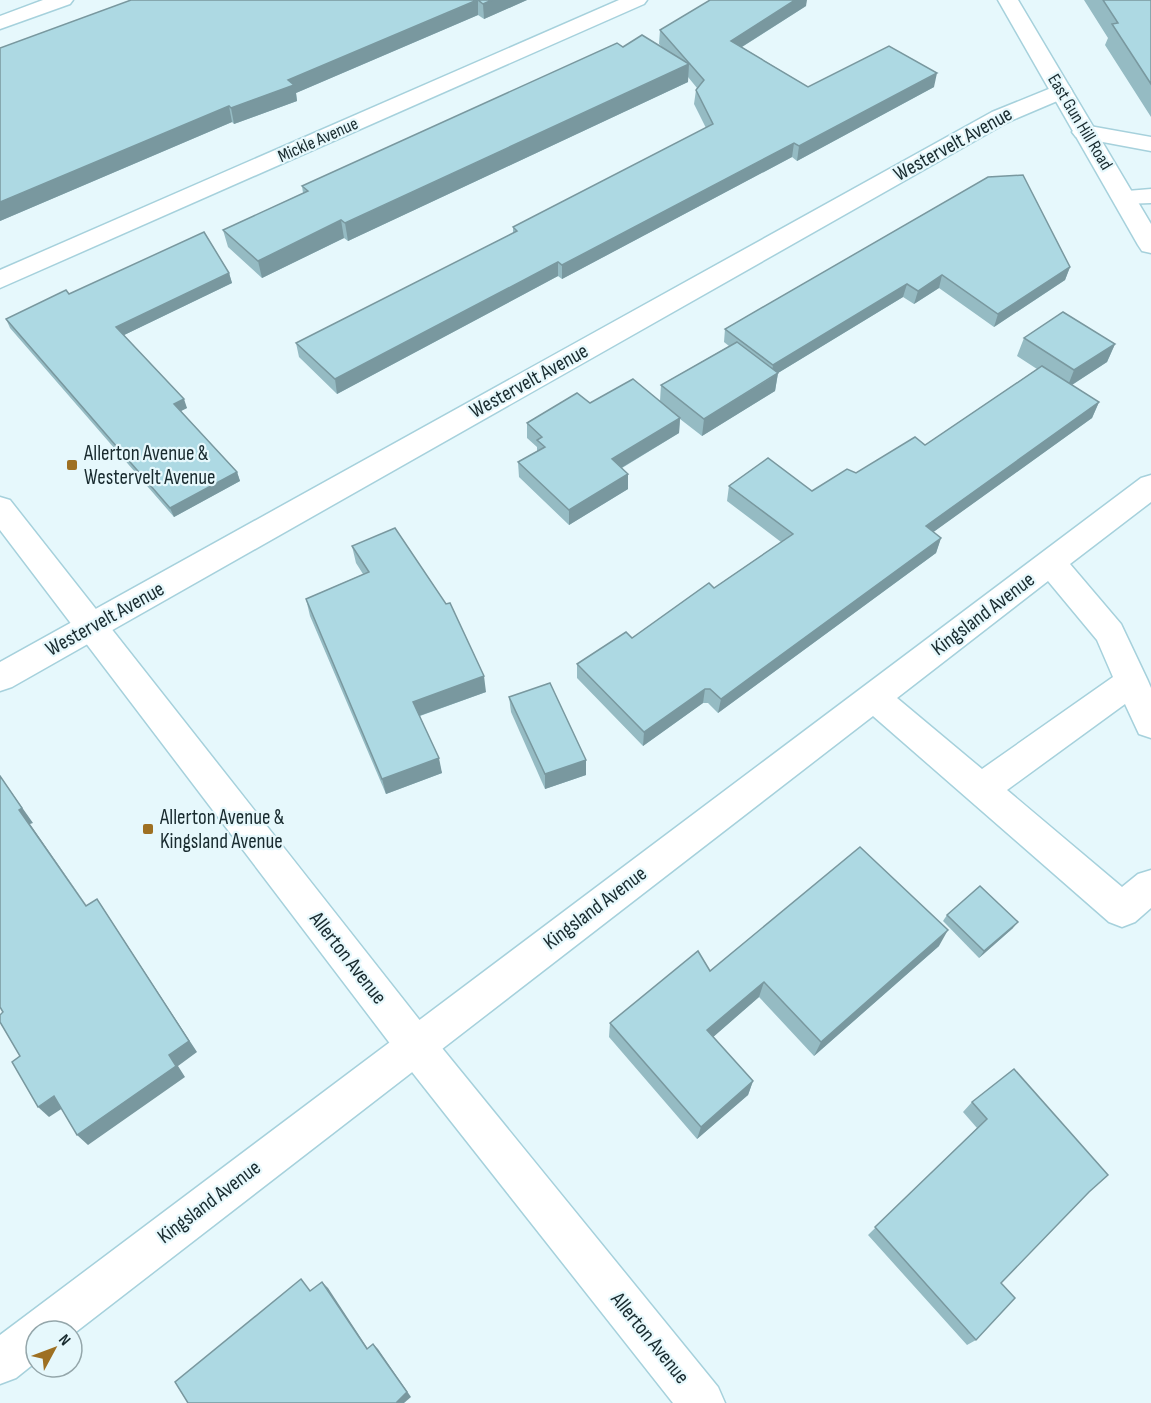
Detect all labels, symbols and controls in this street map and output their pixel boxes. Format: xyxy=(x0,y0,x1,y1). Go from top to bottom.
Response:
street label: East Gun Hill Road xyxy=(1043,70,1117,174)
street label: Westervelt Avenue xyxy=(889,101,1017,187)
street label: Mickle Avenue xyxy=(275,113,361,167)
street label: Westervelt Avenue xyxy=(465,338,593,424)
place label: Allerton Avenue & Westervelt Avenue xyxy=(83,441,216,490)
marker: Allerton Avenue & Westervelt Avenue xyxy=(65,458,79,472)
street label: Kingsland Avenue xyxy=(926,567,1040,661)
street label: Westervelt Avenue xyxy=(41,576,169,662)
place label: Allerton Avenue & Kingsland Avenue xyxy=(159,805,285,854)
marker: Allerton Avenue & Kingsland Avenue xyxy=(141,822,155,836)
street label: Kingsland Avenue xyxy=(538,861,652,955)
street label: Allerton Avenue xyxy=(304,906,392,1009)
street label: Kingsland Avenue xyxy=(152,1155,266,1249)
street label: Allerton Avenue xyxy=(605,1286,694,1389)
north arrow xyxy=(24,1319,84,1379)
text: N xyxy=(54,1331,74,1350)

